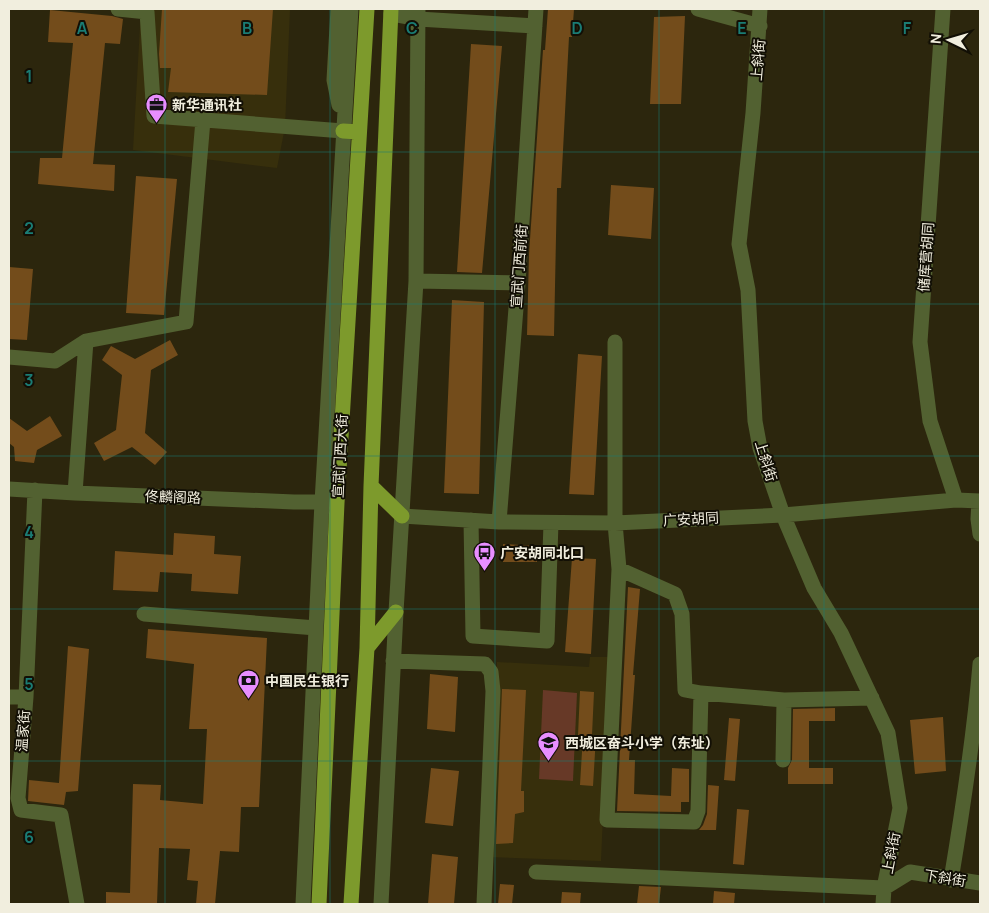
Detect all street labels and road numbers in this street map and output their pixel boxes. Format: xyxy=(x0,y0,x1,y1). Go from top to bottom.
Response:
street label: 上斜街 xyxy=(746,38,769,82)
street label: 储库营胡同 xyxy=(914,221,937,293)
street label: 宣武门西前街 xyxy=(506,223,531,309)
street label: 宣武门西大街 xyxy=(328,414,351,498)
street label: 上斜街 xyxy=(751,438,782,484)
street label: 佟麟阁路 xyxy=(145,486,201,507)
street label: 广安胡同 xyxy=(663,508,719,529)
street label: 温家街 xyxy=(12,709,33,753)
street label: 上斜街 xyxy=(877,830,904,875)
street label: 下斜街 xyxy=(923,865,967,890)

